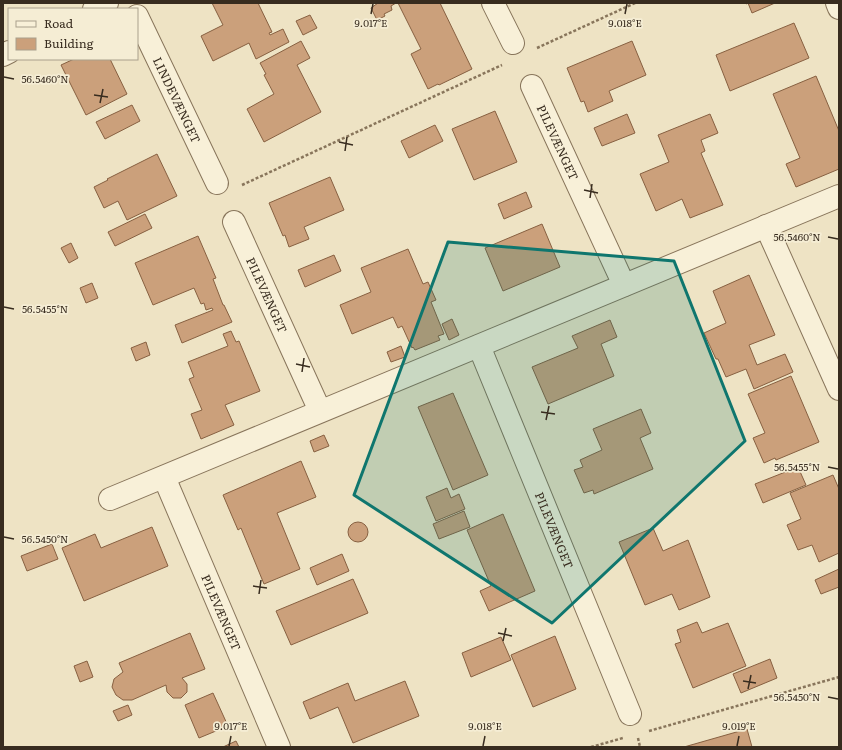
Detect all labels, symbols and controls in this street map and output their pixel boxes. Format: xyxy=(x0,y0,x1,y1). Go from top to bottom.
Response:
legend xyxy=(8,8,138,60)
text: Road xyxy=(44,14,74,32)
text: 9.017°E xyxy=(355,15,387,30)
text: 9.018°E xyxy=(608,15,642,30)
text: Building xyxy=(44,34,94,52)
street label: LINDEVÆNGET xyxy=(149,54,206,146)
text: 56.5460°N xyxy=(21,71,69,86)
street label: PILEVÆNGET xyxy=(533,101,583,183)
text: 56.5460°N xyxy=(773,229,821,244)
street label: PILEVÆNGET xyxy=(242,254,292,336)
text: 56.5455°N xyxy=(22,301,68,316)
text: 56.5455°N xyxy=(774,459,820,474)
street label: PILEVÆNGET xyxy=(531,489,578,571)
text: 56.5450°N xyxy=(22,531,68,546)
street label: PILEVÆNGET xyxy=(197,571,246,653)
text: 56.5450°N xyxy=(774,689,820,704)
text: 9.017°E xyxy=(215,718,247,733)
text: 9.018°E xyxy=(468,718,502,733)
text: 9.019°E xyxy=(722,718,756,733)

